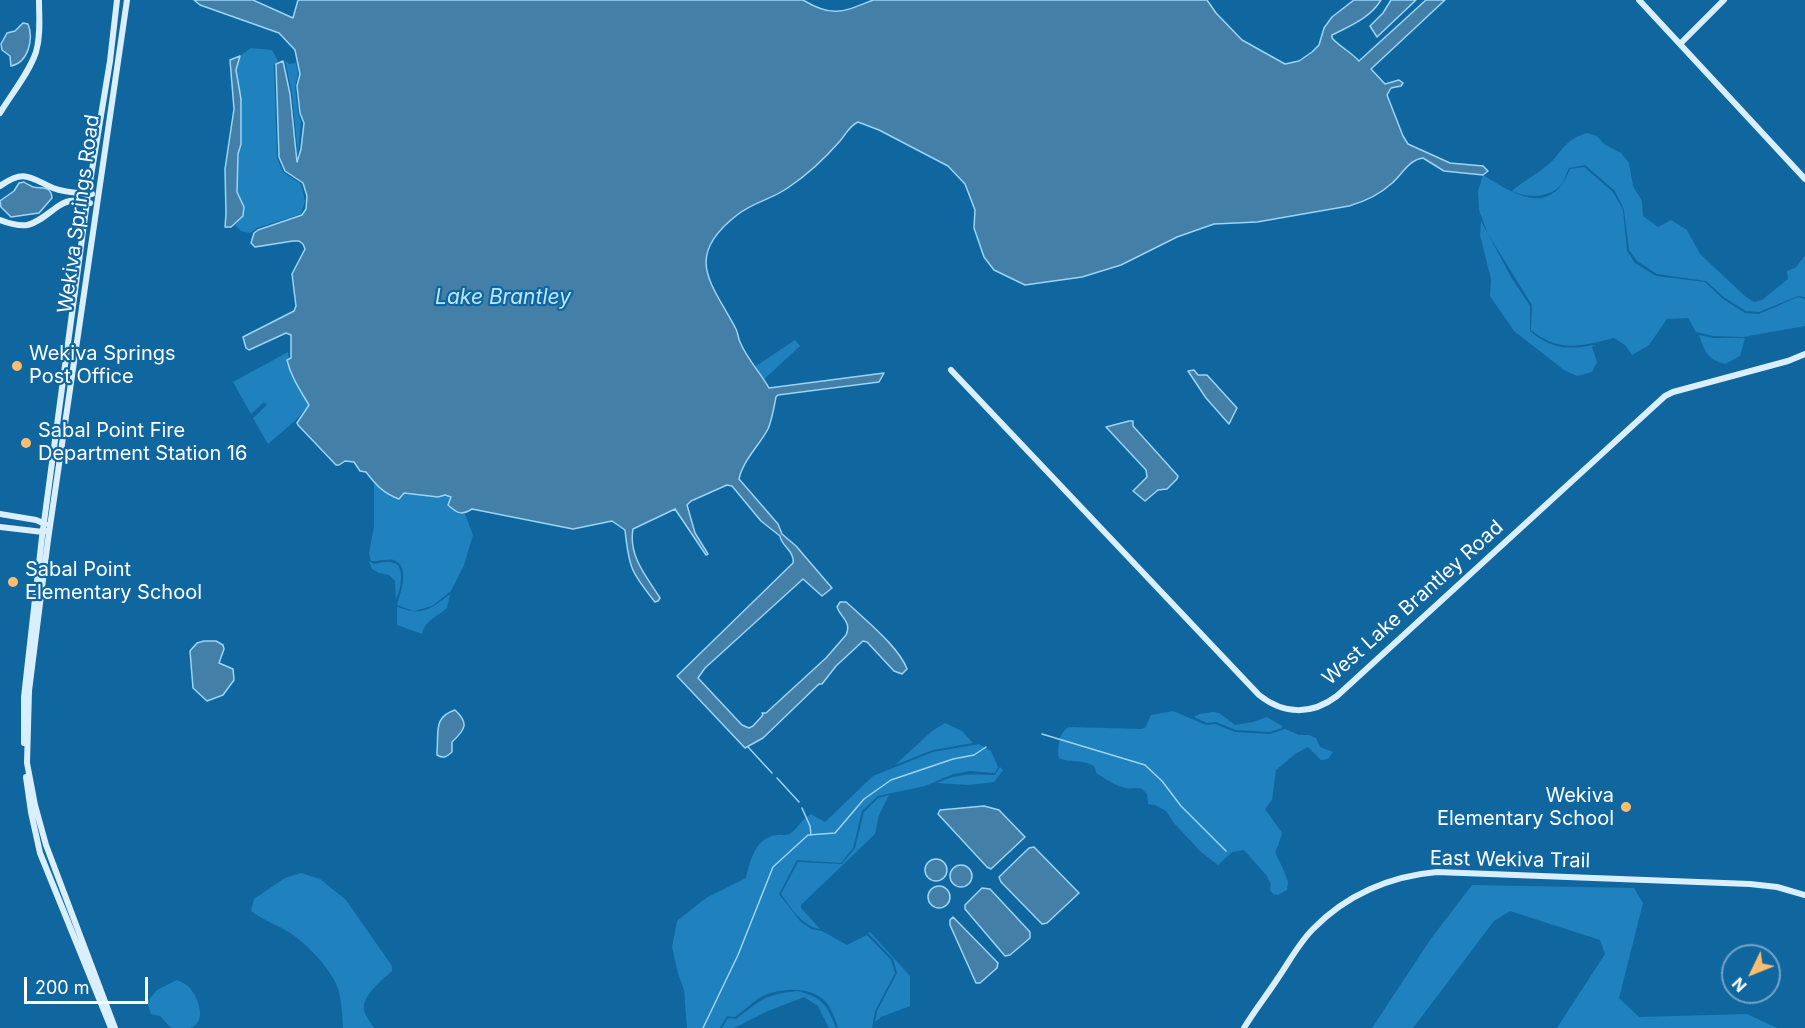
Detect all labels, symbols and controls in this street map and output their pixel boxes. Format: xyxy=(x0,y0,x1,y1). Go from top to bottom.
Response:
street label: Wekiva Springs Road xyxy=(53,113,105,315)
water label: Lake Brantley xyxy=(435,285,571,311)
place label: Wekiva Springs Post Office xyxy=(29,342,176,389)
marker: Wekiva Springs Post Office xyxy=(10,359,24,373)
place label: Sabal Point Fire Department Station 16 xyxy=(38,419,247,466)
marker: Sabal Point Fire Department Station 16 xyxy=(19,436,33,450)
street label: West Lake Brantley Road xyxy=(1318,516,1508,690)
place label: Sabal Point Elementary School xyxy=(25,558,202,605)
marker: Sabal Point Elementary School xyxy=(6,575,20,589)
place label: Wekiva Elementary School xyxy=(1437,784,1614,831)
marker: Wekiva Elementary School xyxy=(1619,800,1633,814)
street label: East Wekiva Trail xyxy=(1430,847,1590,873)
north arrow xyxy=(1721,944,1781,1004)
scale bar xyxy=(27,965,152,1003)
text: N xyxy=(1728,974,1751,996)
text: 200 m xyxy=(35,977,90,998)

